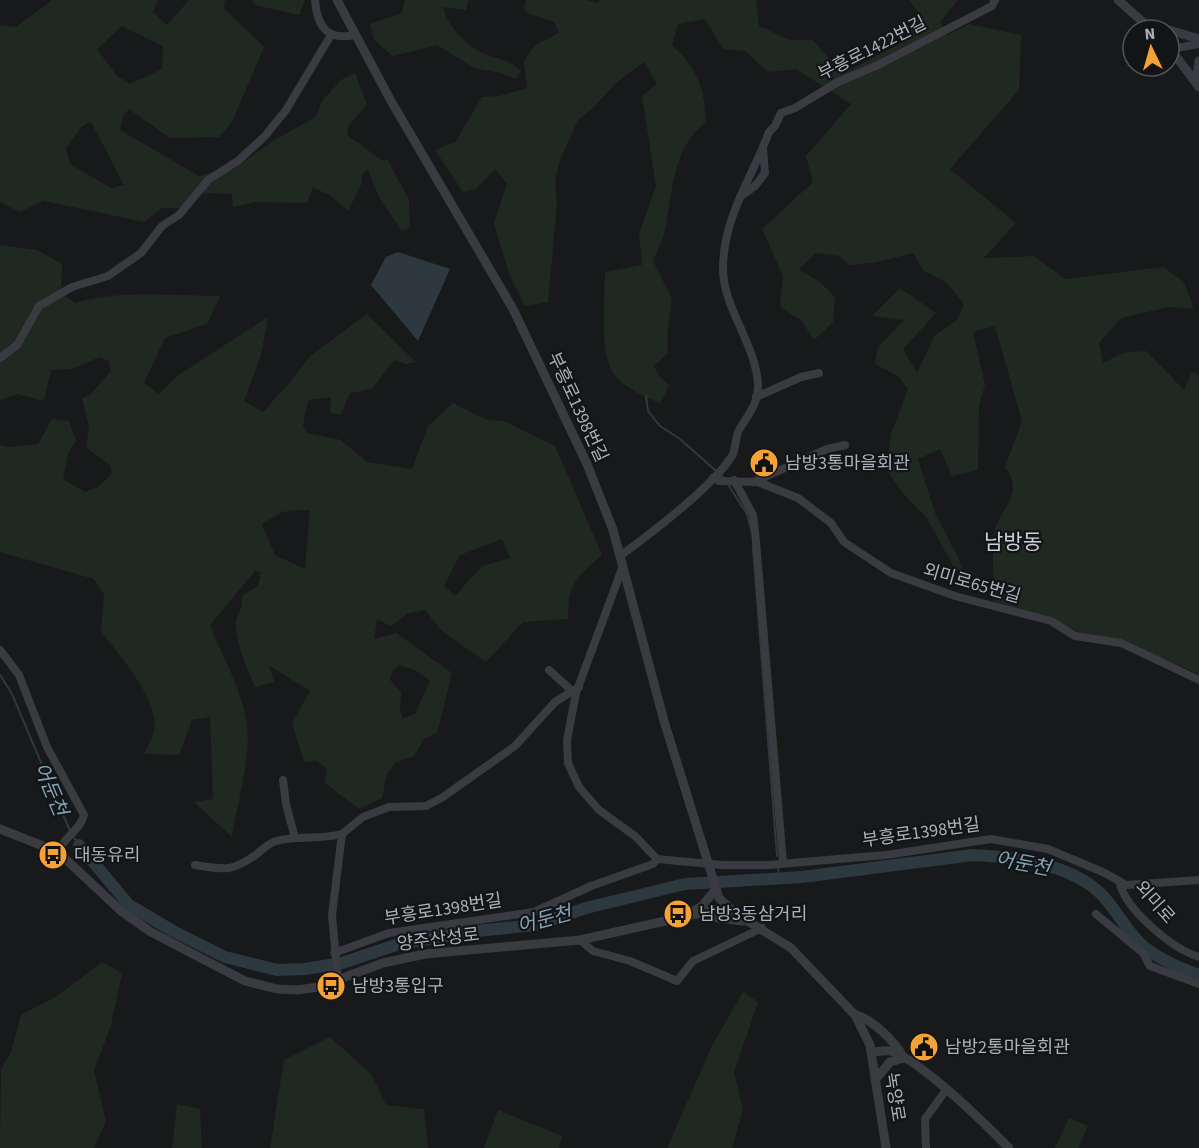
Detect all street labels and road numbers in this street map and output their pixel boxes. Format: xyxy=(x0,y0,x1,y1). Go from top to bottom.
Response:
street label: 부흥로1422번길 xyxy=(814,10,931,87)
street label: 부흥로1398번길 xyxy=(541,348,614,466)
street label: 외미로65번길 xyxy=(920,558,1024,609)
street label: 부흥로1398번길 xyxy=(861,812,982,853)
street label: 외미로 xyxy=(1129,876,1181,929)
street label: 부흥로1398번길 xyxy=(383,888,504,931)
street label: 양주산성로 xyxy=(395,922,481,957)
street label: 녹양로 xyxy=(878,1071,911,1124)

